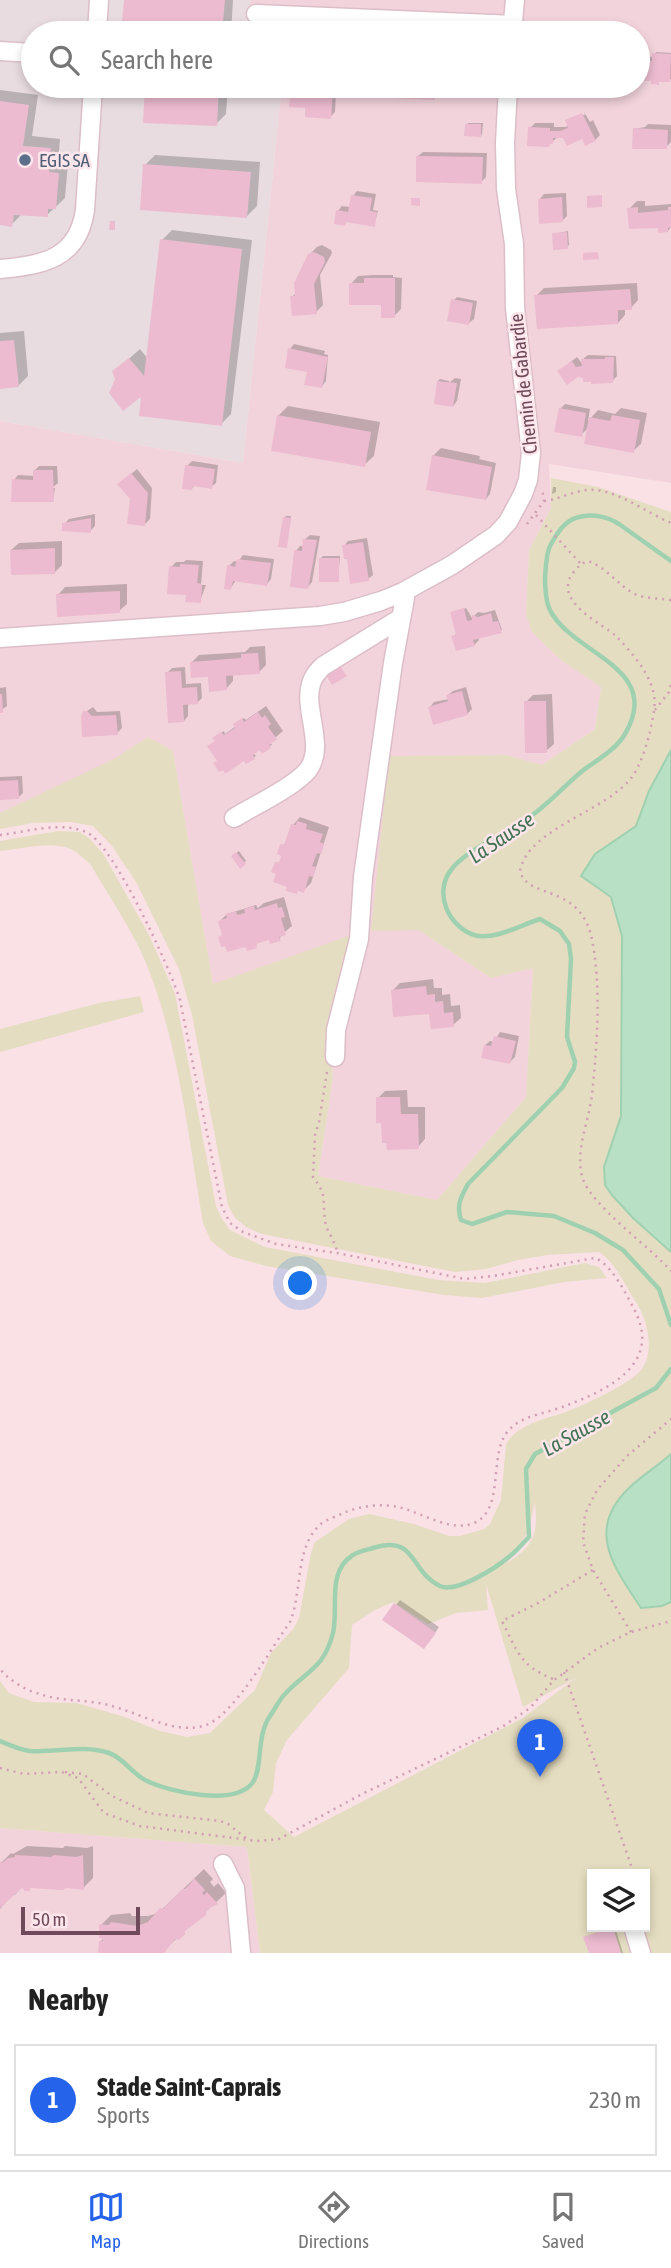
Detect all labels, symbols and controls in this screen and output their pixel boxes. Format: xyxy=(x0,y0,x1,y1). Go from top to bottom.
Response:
search box xyxy=(21,21,650,98)
icon: search xyxy=(45,41,83,79)
text: Search here xyxy=(101,45,213,75)
place label: EGIS SA xyxy=(39,149,91,171)
marker: EGIS SA xyxy=(17,152,33,168)
street label: Chemin de Gabardie xyxy=(505,313,541,455)
water label: La Sausse xyxy=(464,806,538,868)
your location xyxy=(283,1266,317,1300)
water label: La Sausse xyxy=(538,1404,614,1460)
pin: 1 xyxy=(517,1719,563,1777)
map controls xyxy=(587,1869,650,1932)
button: layers xyxy=(587,1869,650,1932)
scale bar xyxy=(21,1904,140,1936)
text: 50 m xyxy=(32,1908,66,1930)
text: Nearby xyxy=(28,1982,108,2016)
text: Stade Saint-Caprais xyxy=(97,2072,281,2102)
text: 1 xyxy=(48,2087,58,2113)
text: 230 m xyxy=(589,2087,641,2113)
text: Sports xyxy=(97,2102,150,2128)
tab: Map xyxy=(87,2188,125,2252)
tab: Directions xyxy=(298,2188,369,2252)
tab: Saved xyxy=(542,2188,584,2252)

